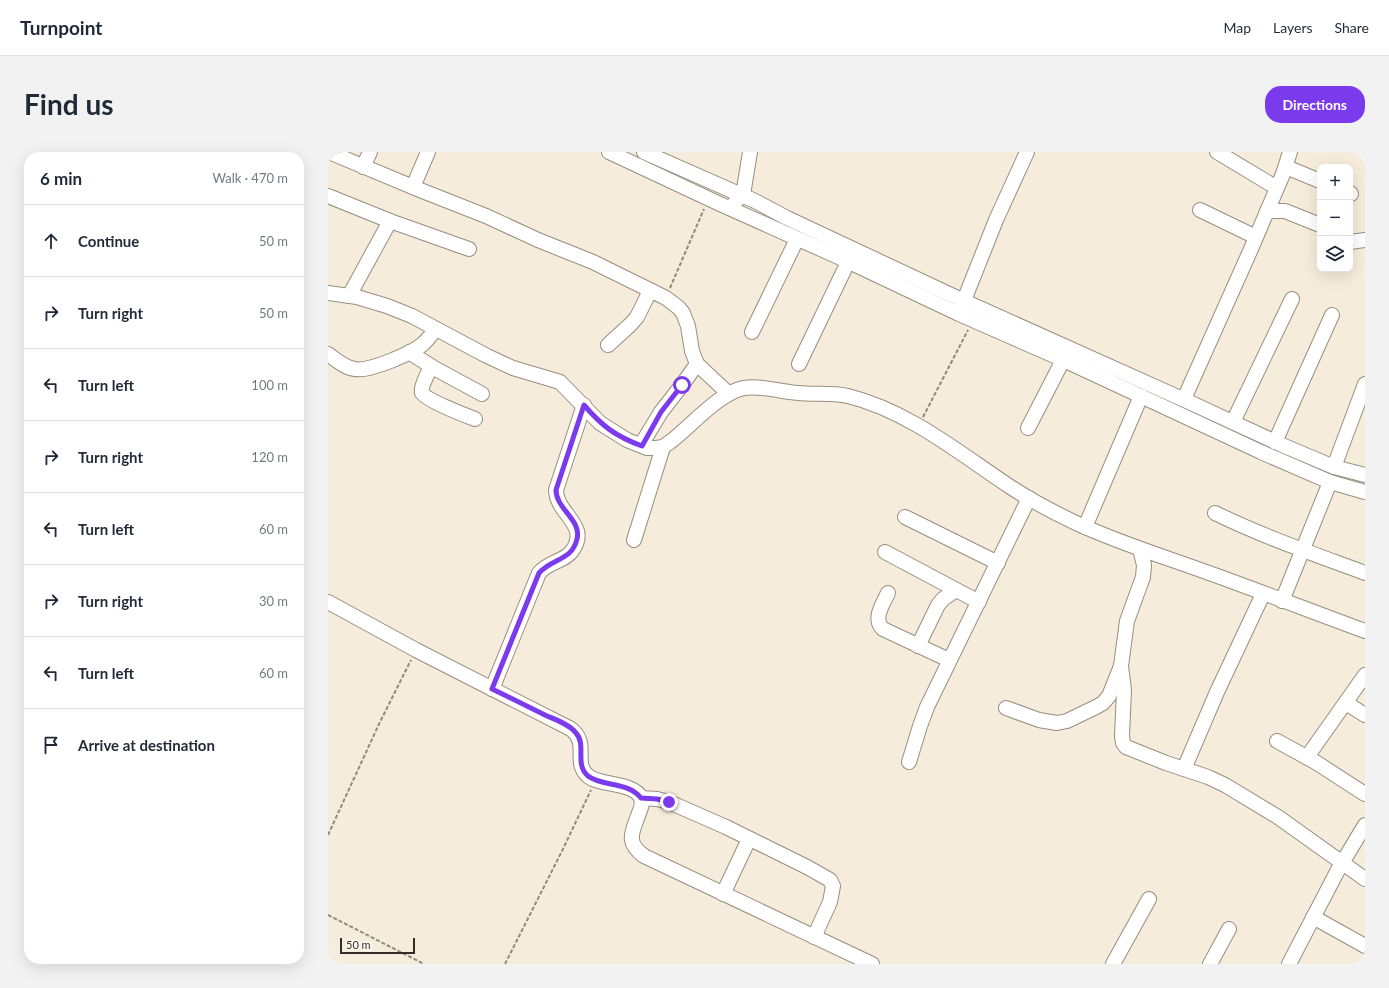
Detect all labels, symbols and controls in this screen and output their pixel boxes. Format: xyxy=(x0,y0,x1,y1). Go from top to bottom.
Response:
text: Turnpoint xyxy=(20,16,102,39)
text: Map xyxy=(1223,19,1251,36)
text: Layers xyxy=(1273,19,1313,36)
text: Share xyxy=(1335,19,1369,36)
button: Directions xyxy=(1265,86,1365,123)
text: Find us xyxy=(24,87,114,121)
map controls xyxy=(1317,164,1353,272)
button: + xyxy=(1317,164,1353,200)
text: 6 min xyxy=(40,168,82,189)
text: Walk · 470 m xyxy=(212,170,288,186)
button: − xyxy=(1317,200,1353,236)
icon: ahead xyxy=(40,230,62,252)
text: Continue xyxy=(78,232,139,250)
text: 50 m xyxy=(259,233,288,249)
button: layers xyxy=(1317,236,1353,272)
icon: right xyxy=(40,302,62,324)
text: Turn right xyxy=(78,304,143,322)
text: 50 m xyxy=(259,305,288,321)
icon: left xyxy=(40,374,62,396)
text: Turn left xyxy=(78,376,134,394)
route start xyxy=(673,376,691,394)
text: 100 m xyxy=(251,377,288,393)
icon: right xyxy=(40,446,62,468)
text: Turn right xyxy=(78,448,143,466)
text: 120 m xyxy=(251,449,288,465)
icon: left xyxy=(40,518,62,540)
text: Turn left xyxy=(78,520,134,538)
text: 60 m xyxy=(259,521,288,537)
icon: right xyxy=(40,590,62,612)
text: Turn right xyxy=(78,592,143,610)
text: 30 m xyxy=(259,593,288,609)
icon: left xyxy=(40,662,62,684)
text: Turn left xyxy=(78,664,134,682)
text: 60 m xyxy=(259,665,288,681)
icon: arrive xyxy=(40,734,62,756)
text: Arrive at destination xyxy=(78,736,215,754)
route end xyxy=(660,793,678,811)
scale bar xyxy=(340,936,415,955)
text: 50 m xyxy=(346,938,371,951)

